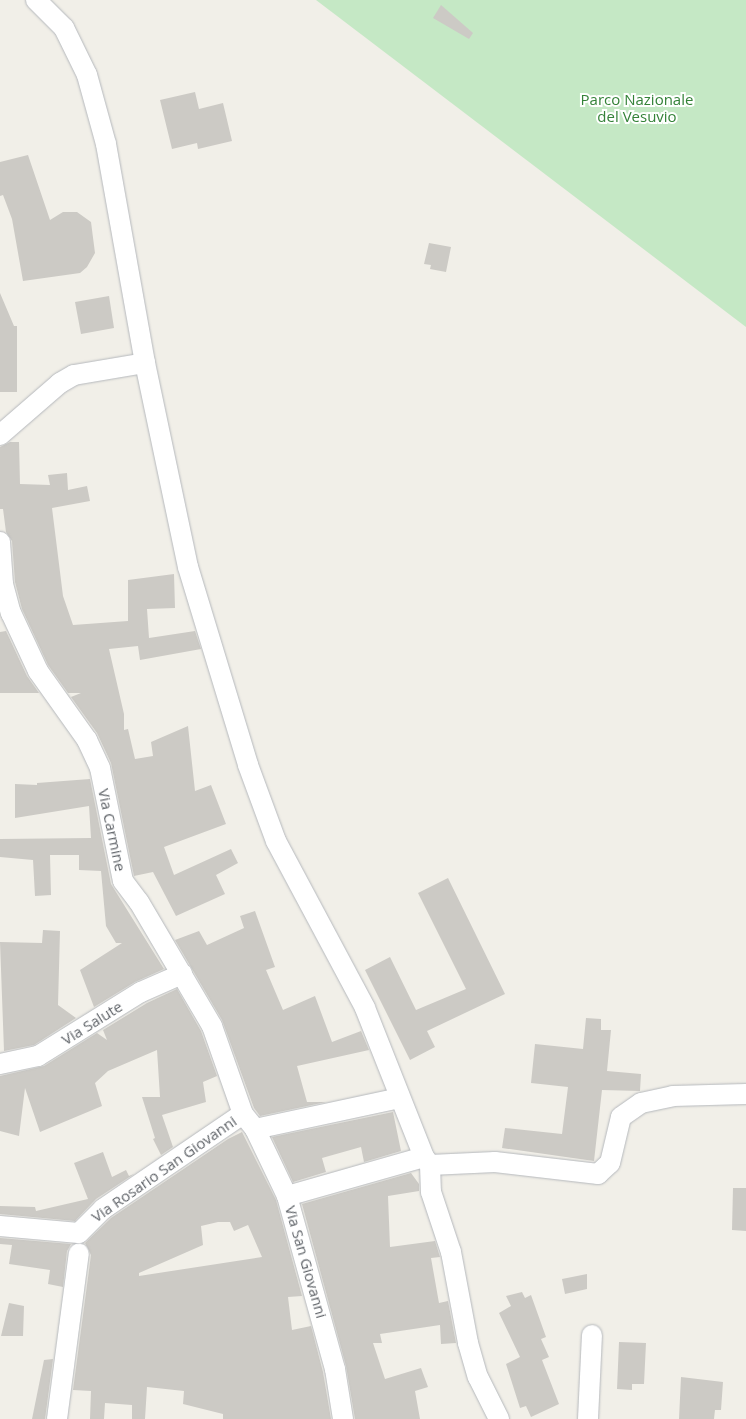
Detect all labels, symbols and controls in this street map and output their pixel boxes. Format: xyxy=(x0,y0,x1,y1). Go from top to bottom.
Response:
park label: Parco Nazionale del Vesuvio xyxy=(581,90,693,125)
street label: Via Carmine xyxy=(94,787,130,873)
street label: Via Salute xyxy=(58,997,126,1049)
street label: Via Rosario San Giovanni xyxy=(88,1112,240,1226)
street label: Via San Giovanni xyxy=(281,1204,331,1320)

